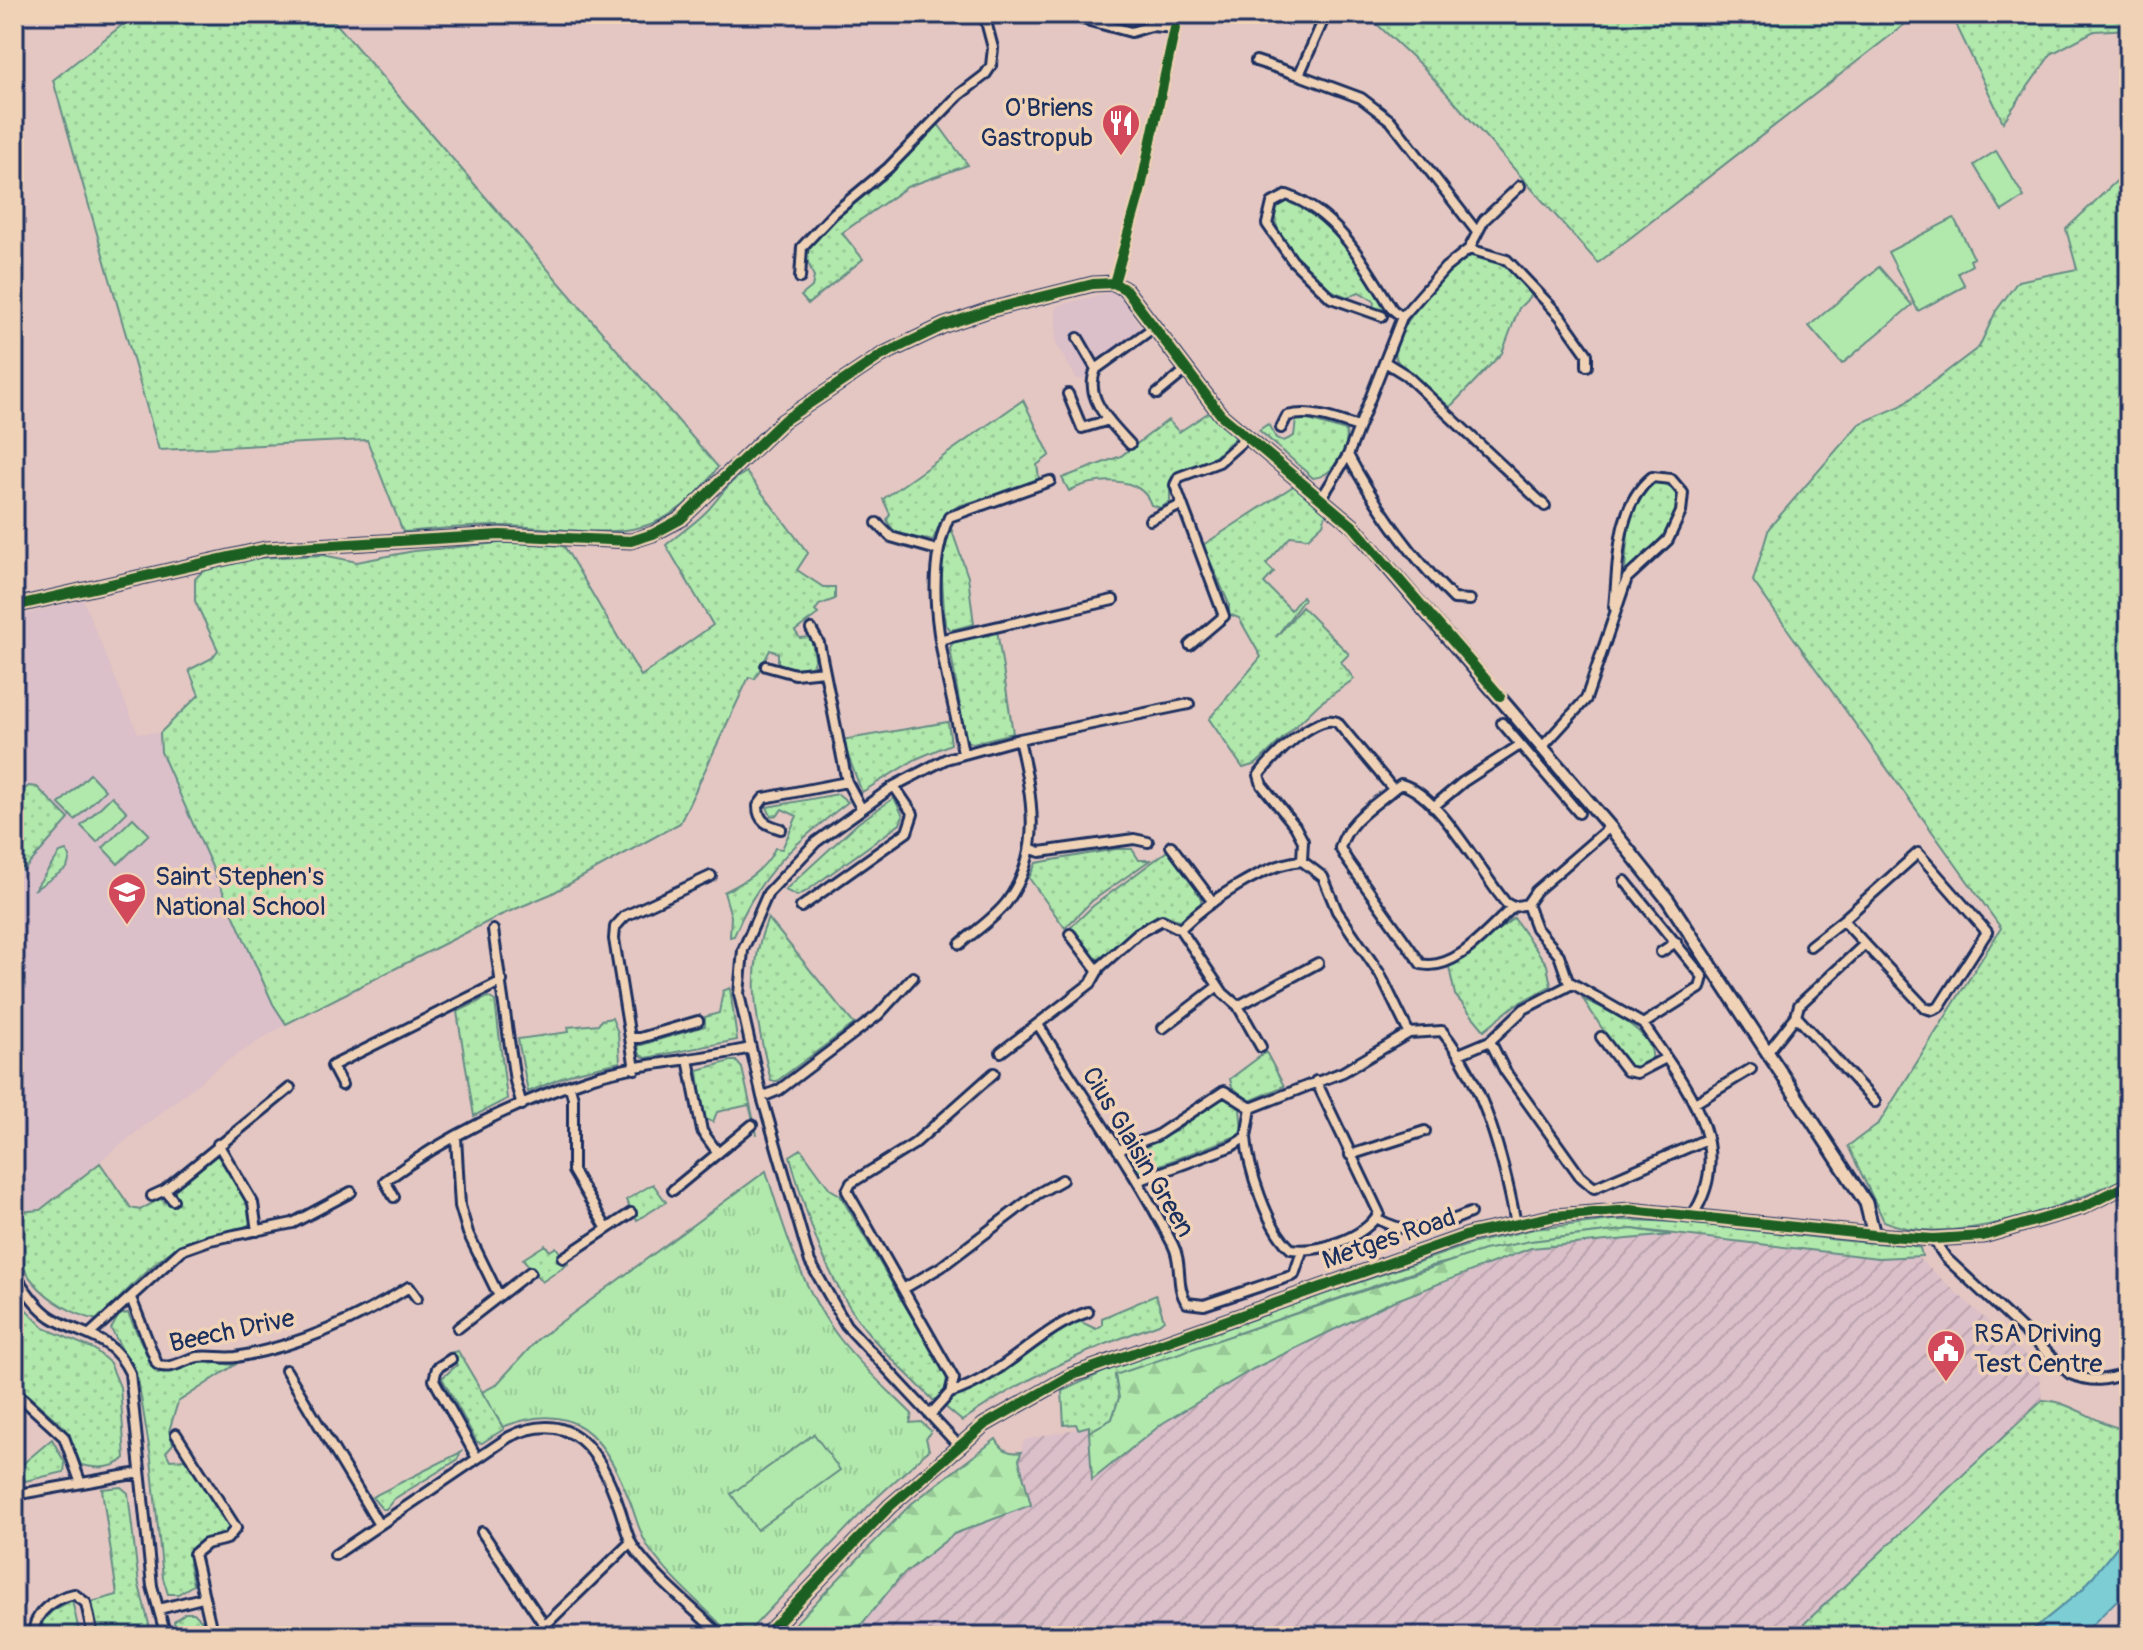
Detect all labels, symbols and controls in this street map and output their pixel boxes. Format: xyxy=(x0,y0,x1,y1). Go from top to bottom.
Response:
place label: O'Briens Gastropub xyxy=(980,92,1093,154)
restaurant icon: O'Briens Gastropub xyxy=(1100,102,1142,157)
place label: Saint Stephen's National School xyxy=(155,861,326,923)
school or university icon: Saint Stephen's National School xyxy=(106,871,148,926)
street label: Cius Glaisin Green xyxy=(1075,1061,1201,1243)
street label: Metges Road xyxy=(1318,1201,1460,1277)
street label: Beech Drive xyxy=(167,1302,298,1360)
place label: RSA Driving Test Centre xyxy=(1974,1318,2102,1380)
public building icon: RSA Driving Test Centre xyxy=(1925,1328,1967,1383)

